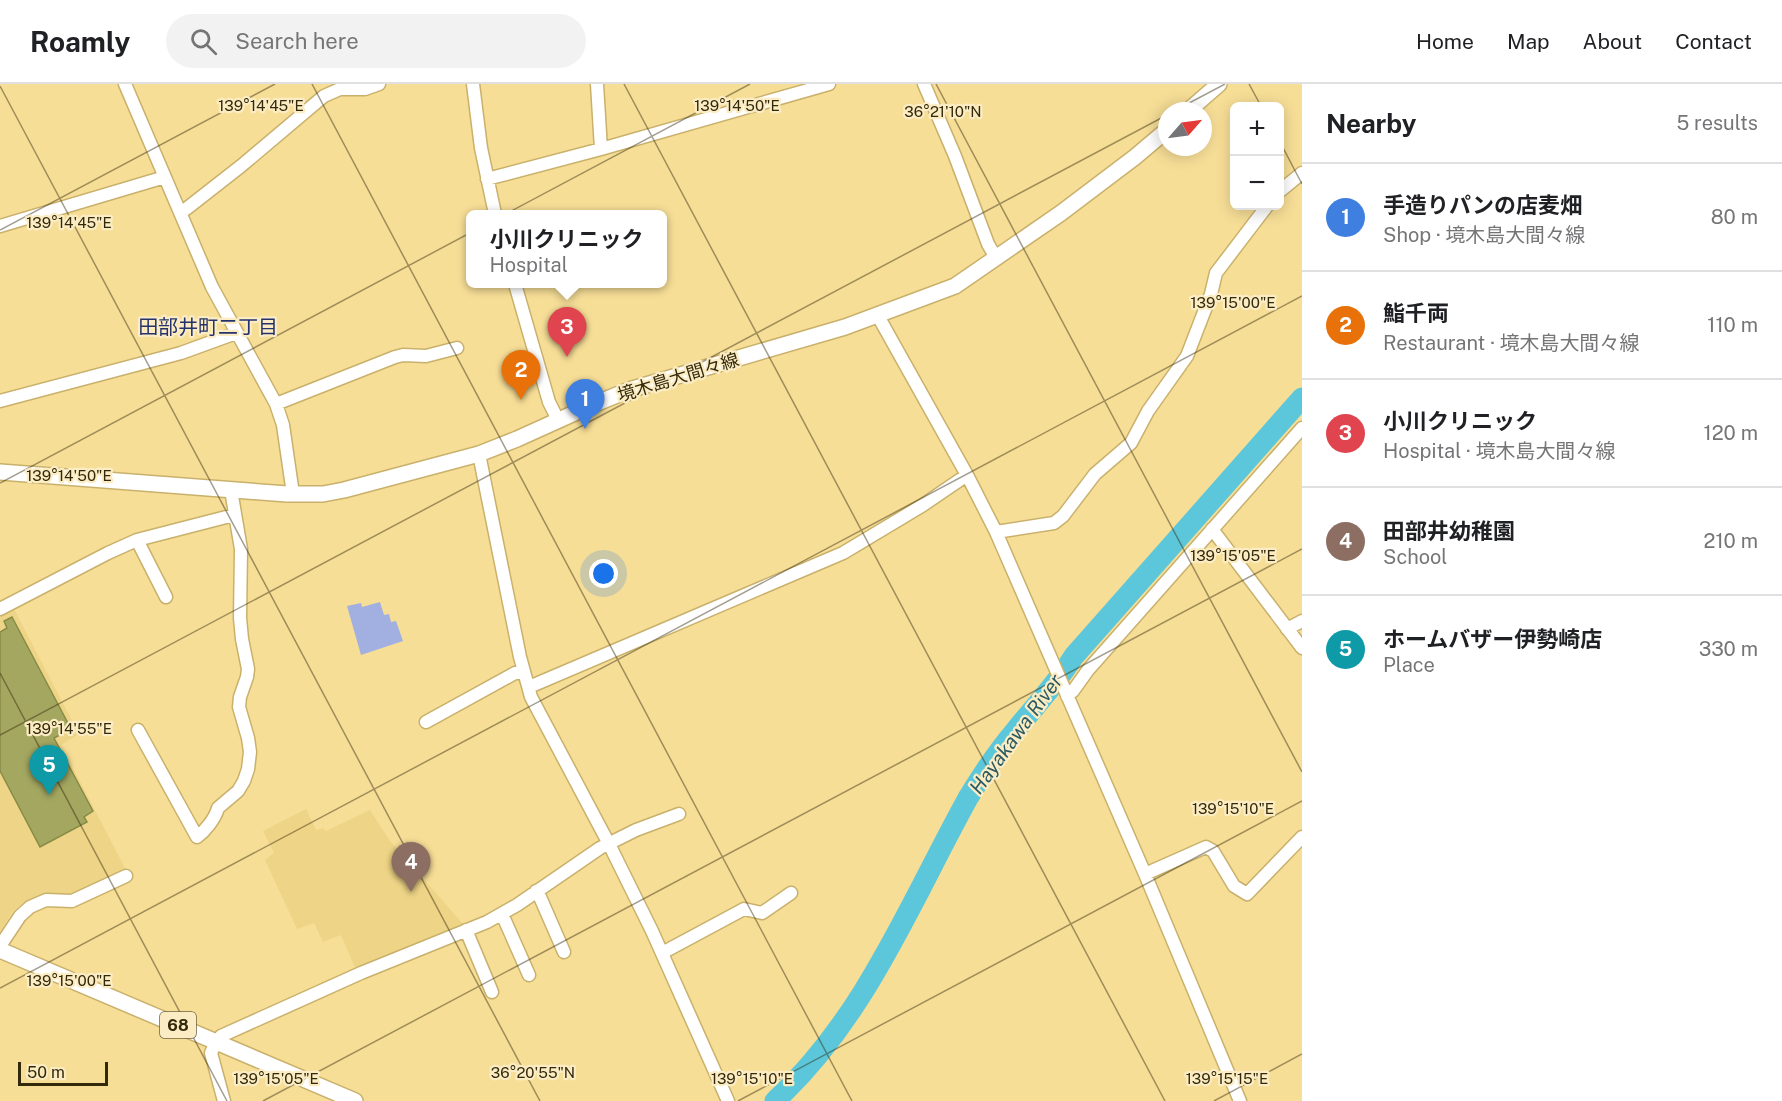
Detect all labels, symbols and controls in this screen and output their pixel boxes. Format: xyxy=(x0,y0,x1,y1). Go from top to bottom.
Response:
search box xyxy=(166,14,586,68)
text: Roamly xyxy=(30,25,130,58)
icon: search xyxy=(187,25,220,58)
text: Search here xyxy=(235,28,359,54)
text: Home xyxy=(1416,29,1474,54)
text: Map xyxy=(1507,29,1550,54)
text: About xyxy=(1583,29,1642,54)
text: Contact xyxy=(1675,29,1752,54)
text: 139°14'45"E xyxy=(218,97,304,114)
text: 139°14'50"E xyxy=(694,97,780,114)
north arrow xyxy=(1158,102,1212,156)
map controls xyxy=(1230,102,1284,210)
button: + xyxy=(1230,102,1284,156)
text: 36°21'10"N xyxy=(904,103,982,120)
text: Nearby xyxy=(1326,108,1416,139)
text: 5 results xyxy=(1676,111,1758,135)
button: − xyxy=(1230,156,1284,210)
text: 手造りパンの店麦畑 xyxy=(1383,192,1582,218)
text: 1 xyxy=(1341,205,1350,229)
text: 80 m xyxy=(1711,205,1758,229)
popup xyxy=(466,210,667,288)
text: 139°14'45"E xyxy=(26,214,112,231)
text: Shop · 境木島大間々線 xyxy=(1383,223,1585,247)
text: 小川クリニック xyxy=(489,226,644,252)
text: Hospital xyxy=(489,253,568,277)
text: 139°15'00"E xyxy=(1190,294,1276,311)
text: 鮨千両 xyxy=(1383,300,1449,326)
pin: 3 xyxy=(548,308,586,357)
text: 2 xyxy=(1339,313,1352,337)
text: 110 m xyxy=(1707,313,1758,337)
district label: 田部井町二丁目 xyxy=(138,315,278,339)
text: Restaurant · 境木島大間々線 xyxy=(1383,331,1639,355)
street label: 境木島大間々線 xyxy=(615,349,741,405)
pin: 2 xyxy=(502,350,540,400)
pin: 1 xyxy=(566,380,604,429)
text: 小川クリニック xyxy=(1383,408,1537,434)
text: 3 xyxy=(1339,421,1352,445)
text: 120 m xyxy=(1704,421,1758,445)
text: Hospital · 境木島大間々線 xyxy=(1383,439,1615,463)
text: 139°14'50"E xyxy=(26,467,112,484)
text: 田部井幼稚園 xyxy=(1383,518,1515,544)
text: 4 xyxy=(1339,529,1352,553)
text: 210 m xyxy=(1704,529,1758,553)
text: School xyxy=(1383,545,1447,569)
text: 139°15'05"E xyxy=(1190,547,1276,564)
your location xyxy=(589,559,618,588)
text: ホームバザー伊勢崎店 xyxy=(1383,626,1602,652)
text: 5 xyxy=(1339,637,1352,661)
text: 330 m xyxy=(1699,637,1758,661)
text: Place xyxy=(1383,653,1435,677)
water label: Hayakawa River xyxy=(964,669,1068,799)
text: 139°14'55"E xyxy=(26,720,112,737)
pin: 5 xyxy=(29,746,68,795)
text: 139°15'10"E xyxy=(1192,800,1274,817)
pin: 4 xyxy=(392,842,430,892)
text: 139°15'00"E xyxy=(26,972,112,989)
road number: 68 xyxy=(160,1012,196,1038)
scale bar xyxy=(18,1059,108,1086)
text: 50 m xyxy=(27,1063,65,1082)
text: 36°20'55"N xyxy=(491,1064,575,1081)
text: 139°15'05"E xyxy=(233,1070,319,1087)
text: 139°15'10"E xyxy=(711,1070,793,1087)
text: 139°15'15"E xyxy=(1186,1070,1268,1087)

